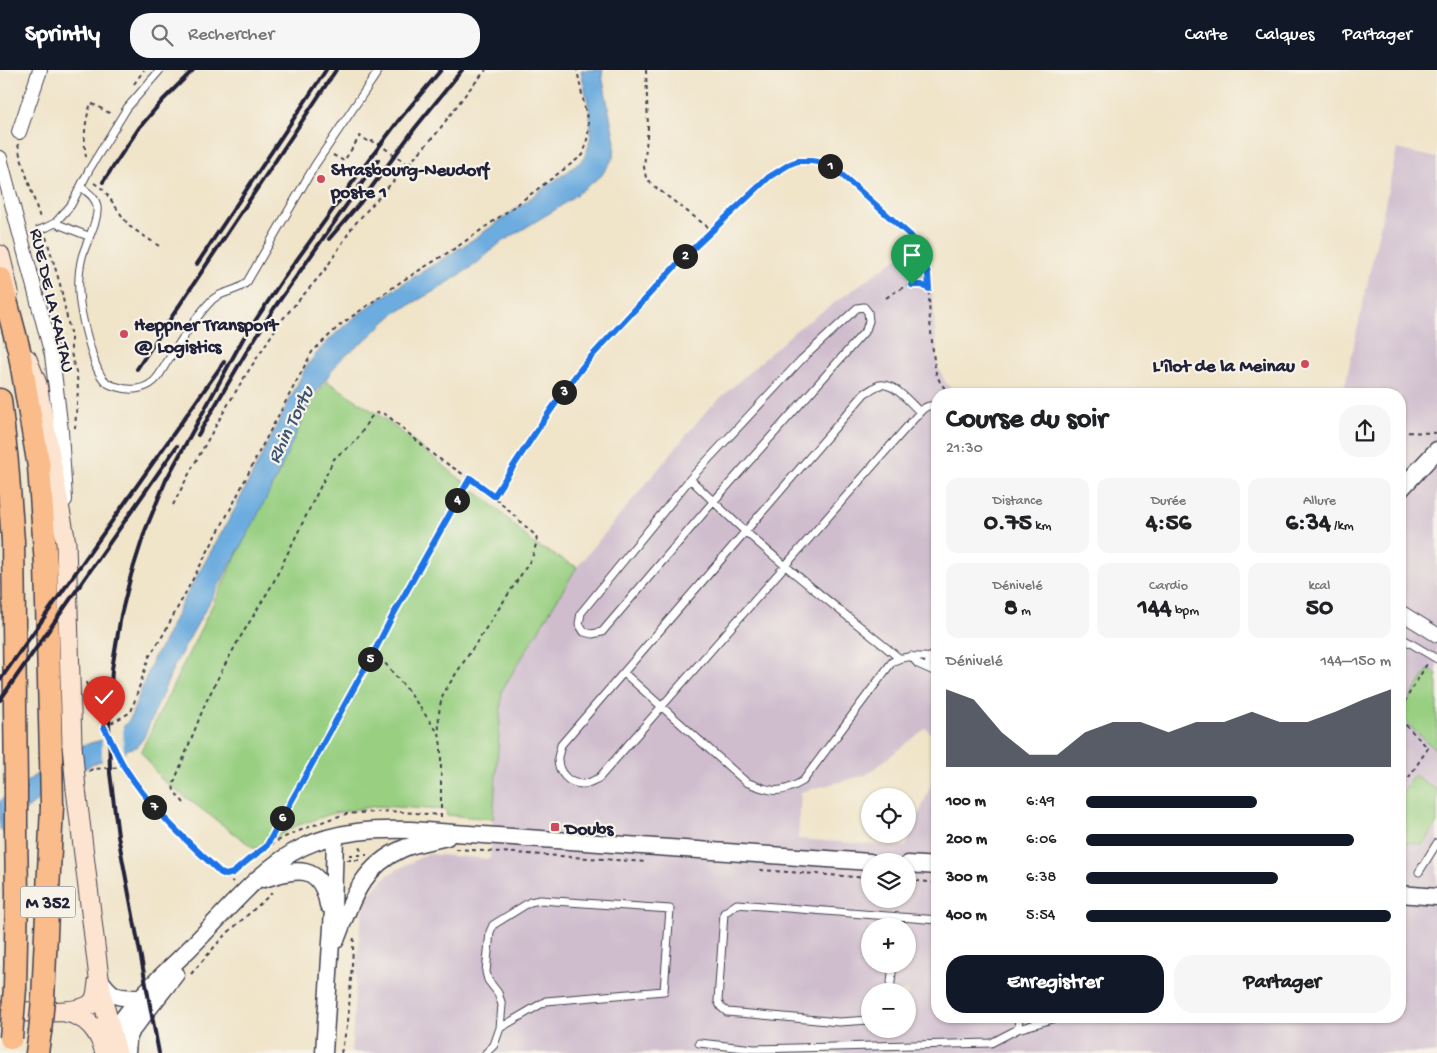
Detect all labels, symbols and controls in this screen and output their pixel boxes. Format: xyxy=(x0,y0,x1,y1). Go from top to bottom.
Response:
search box xyxy=(130,13,480,58)
text: Sprintly xyxy=(25,21,100,50)
icon: search xyxy=(148,21,176,49)
text: Rechercher xyxy=(188,24,274,47)
text: Carte xyxy=(1185,25,1228,46)
text: Calques xyxy=(1256,25,1314,46)
text: Partager xyxy=(1342,25,1412,46)
pin: 1 xyxy=(818,154,842,178)
text: 1 xyxy=(828,158,833,175)
place label: Strasbourg-Neudorf poste 1 xyxy=(330,160,491,205)
marker: Strasbourg-Neudorf poste 1 xyxy=(315,173,327,185)
street label: RUE DE LA KALTAU xyxy=(23,227,78,375)
pin xyxy=(891,234,933,285)
icon: arrive xyxy=(898,241,926,269)
pin: 2 xyxy=(672,244,698,268)
text: 2 xyxy=(682,248,689,265)
place label: Heppner Transport @ Logistics xyxy=(134,315,280,360)
marker: Heppner Transport @ Logistics xyxy=(118,328,130,340)
place label: L'îlot de la Meinau xyxy=(1153,356,1295,379)
marker: L'îlot de la Meinau xyxy=(1299,358,1311,370)
pin: 3 xyxy=(552,380,576,404)
water label: Rhin Tortu xyxy=(264,382,321,468)
text: 3 xyxy=(561,384,568,401)
text: Course du soir xyxy=(946,404,1107,437)
button: share xyxy=(1339,405,1391,457)
text: 21:30 xyxy=(946,440,983,459)
pin: 4 xyxy=(444,488,470,512)
text: 4 xyxy=(454,492,461,509)
text: Distance xyxy=(993,493,1042,510)
text: Durée xyxy=(1151,493,1186,510)
text: Allure xyxy=(1303,493,1336,510)
text: 0.75 xyxy=(984,510,1032,539)
text: 4:56 xyxy=(1146,510,1191,539)
text: 6:34 xyxy=(1285,510,1331,539)
text: km xyxy=(1032,518,1051,535)
text: /km xyxy=(1331,518,1354,535)
text: Dénivelé xyxy=(993,578,1042,595)
text: Cardio xyxy=(1149,578,1188,595)
text: kcal xyxy=(1309,578,1330,595)
text: 8 xyxy=(1004,595,1018,624)
text: 144 xyxy=(1138,595,1172,624)
text: 50 xyxy=(1306,595,1333,624)
text: m xyxy=(1018,603,1031,620)
text: bpm xyxy=(1172,603,1199,620)
pin: 5 xyxy=(358,646,382,672)
text: 5 xyxy=(367,651,374,668)
text: Dénivelé xyxy=(946,653,1003,672)
text: 144–150 m xyxy=(1320,653,1391,672)
pin xyxy=(83,676,125,727)
icon: check xyxy=(90,683,118,711)
map controls xyxy=(861,788,916,1038)
button: locate xyxy=(861,788,916,843)
text: 100 m xyxy=(946,793,986,812)
text: 6:49 xyxy=(1026,793,1055,812)
pin: 7 xyxy=(142,794,166,820)
text: 7 xyxy=(151,799,158,816)
pin: 6 xyxy=(270,806,294,830)
text: 6 xyxy=(279,810,286,827)
place label: Doubs xyxy=(563,819,614,842)
marker: Doubs xyxy=(549,821,561,833)
text: 200 m xyxy=(946,831,987,850)
text: 6:06 xyxy=(1026,831,1056,850)
button: layers xyxy=(861,853,916,908)
text: 300 m xyxy=(946,869,988,888)
text: 6:38 xyxy=(1026,869,1056,888)
road number: M 352 xyxy=(20,886,76,918)
text: 400 m xyxy=(946,907,987,926)
text: 5:54 xyxy=(1026,907,1055,926)
button: + xyxy=(861,918,916,973)
button: Enregistrer xyxy=(946,955,1164,1013)
button: Partager xyxy=(1174,955,1391,1013)
button: − xyxy=(861,983,916,1038)

